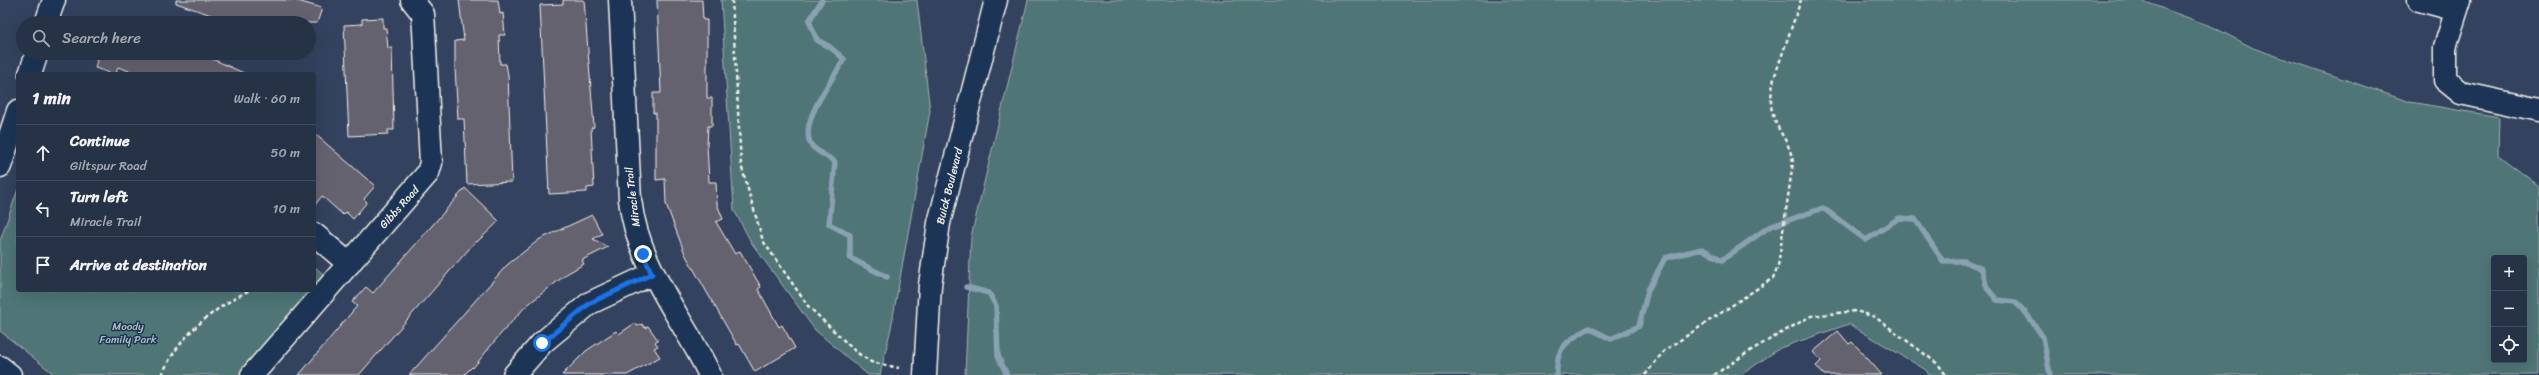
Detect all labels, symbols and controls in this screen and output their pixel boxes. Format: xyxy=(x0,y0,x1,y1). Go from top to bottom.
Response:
search box xyxy=(16,16,316,60)
text: Search here xyxy=(62,25,141,51)
icon: search xyxy=(30,27,52,49)
text: 1 min xyxy=(32,83,71,113)
text: Walk · 60 m xyxy=(234,87,300,110)
text: Continue xyxy=(70,128,130,154)
text: 50 m xyxy=(270,141,300,164)
icon: ahead xyxy=(32,142,54,164)
street label: Buick Boulevard xyxy=(931,145,968,226)
text: Giltspur Road xyxy=(70,154,147,177)
street label: Miracle Trail xyxy=(619,165,646,228)
street label: Gibbs Road xyxy=(375,180,425,233)
text: Turn left xyxy=(70,184,128,210)
text: 10 m xyxy=(273,197,300,220)
icon: left xyxy=(32,198,54,220)
text: Miracle Trail xyxy=(70,210,141,233)
route end xyxy=(634,245,652,263)
text: Arrive at destination xyxy=(70,252,207,278)
icon: arrive xyxy=(32,254,54,276)
map controls xyxy=(2491,255,2527,363)
button: + xyxy=(2491,255,2527,291)
button: − xyxy=(2491,291,2527,327)
park label: Moody Family Park xyxy=(99,317,157,349)
button: locate xyxy=(2491,327,2527,363)
route start xyxy=(533,334,551,352)

